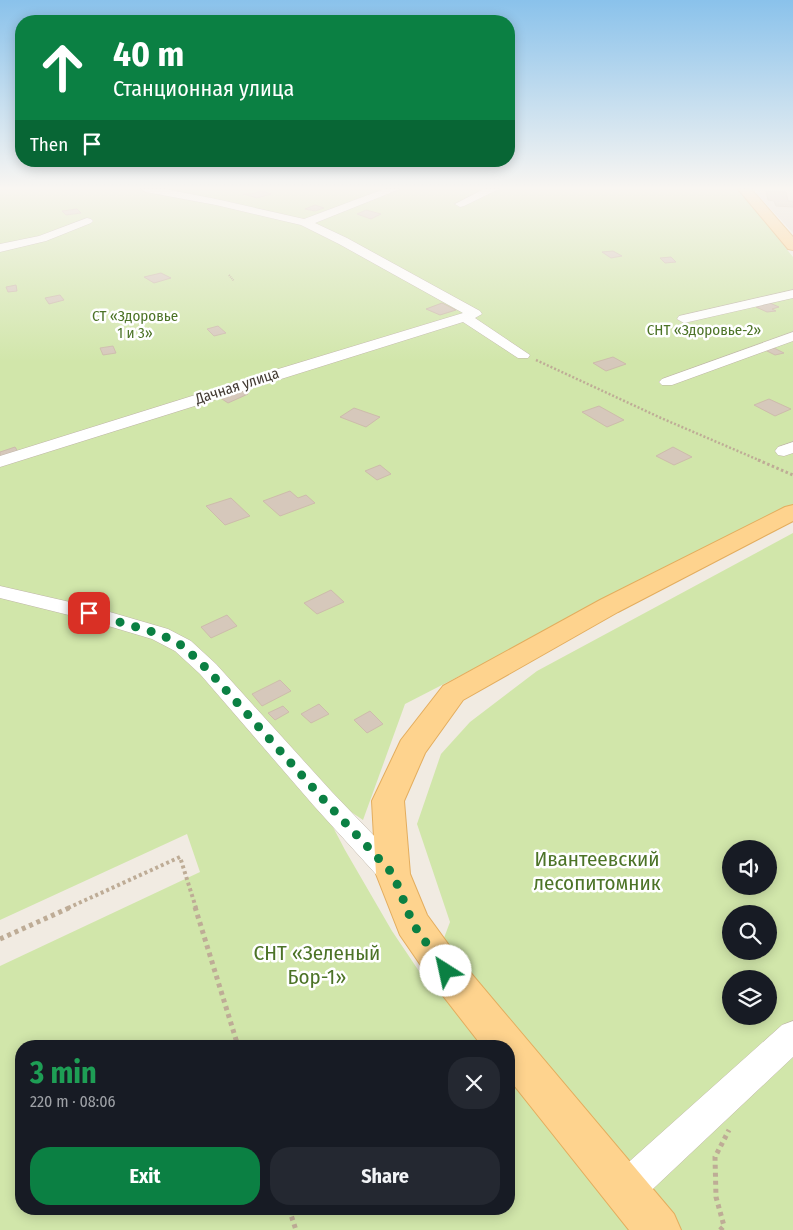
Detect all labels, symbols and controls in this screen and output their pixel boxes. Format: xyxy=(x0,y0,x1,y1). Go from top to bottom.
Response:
text: 40 m xyxy=(113,33,184,75)
icon: ahead xyxy=(30,35,95,100)
text: Станционная улица xyxy=(113,75,294,102)
icon: arrive xyxy=(78,130,106,158)
text: Then xyxy=(30,133,68,156)
park label: СТ «Здоровье 1 и 3» xyxy=(92,307,178,342)
park label: СНТ «Здоровье-2» xyxy=(647,321,761,339)
street label: Дачная улица xyxy=(192,364,281,408)
pin xyxy=(68,592,110,634)
icon: arrive xyxy=(75,599,103,627)
map controls xyxy=(722,840,777,1025)
button: sound xyxy=(722,840,777,895)
park label: Ивантеевский лесопитомник xyxy=(533,846,661,896)
button: search xyxy=(722,905,777,960)
park label: СНТ «Зеленый Бор-1» xyxy=(254,940,380,990)
position arrow xyxy=(419,944,471,996)
button: layers xyxy=(722,970,777,1025)
text: 3 min xyxy=(30,1055,97,1091)
button: close xyxy=(448,1057,500,1109)
text: 220 m · 08:06 xyxy=(30,1092,115,1111)
button: Exit xyxy=(30,1147,260,1205)
button: Share xyxy=(270,1147,500,1205)

